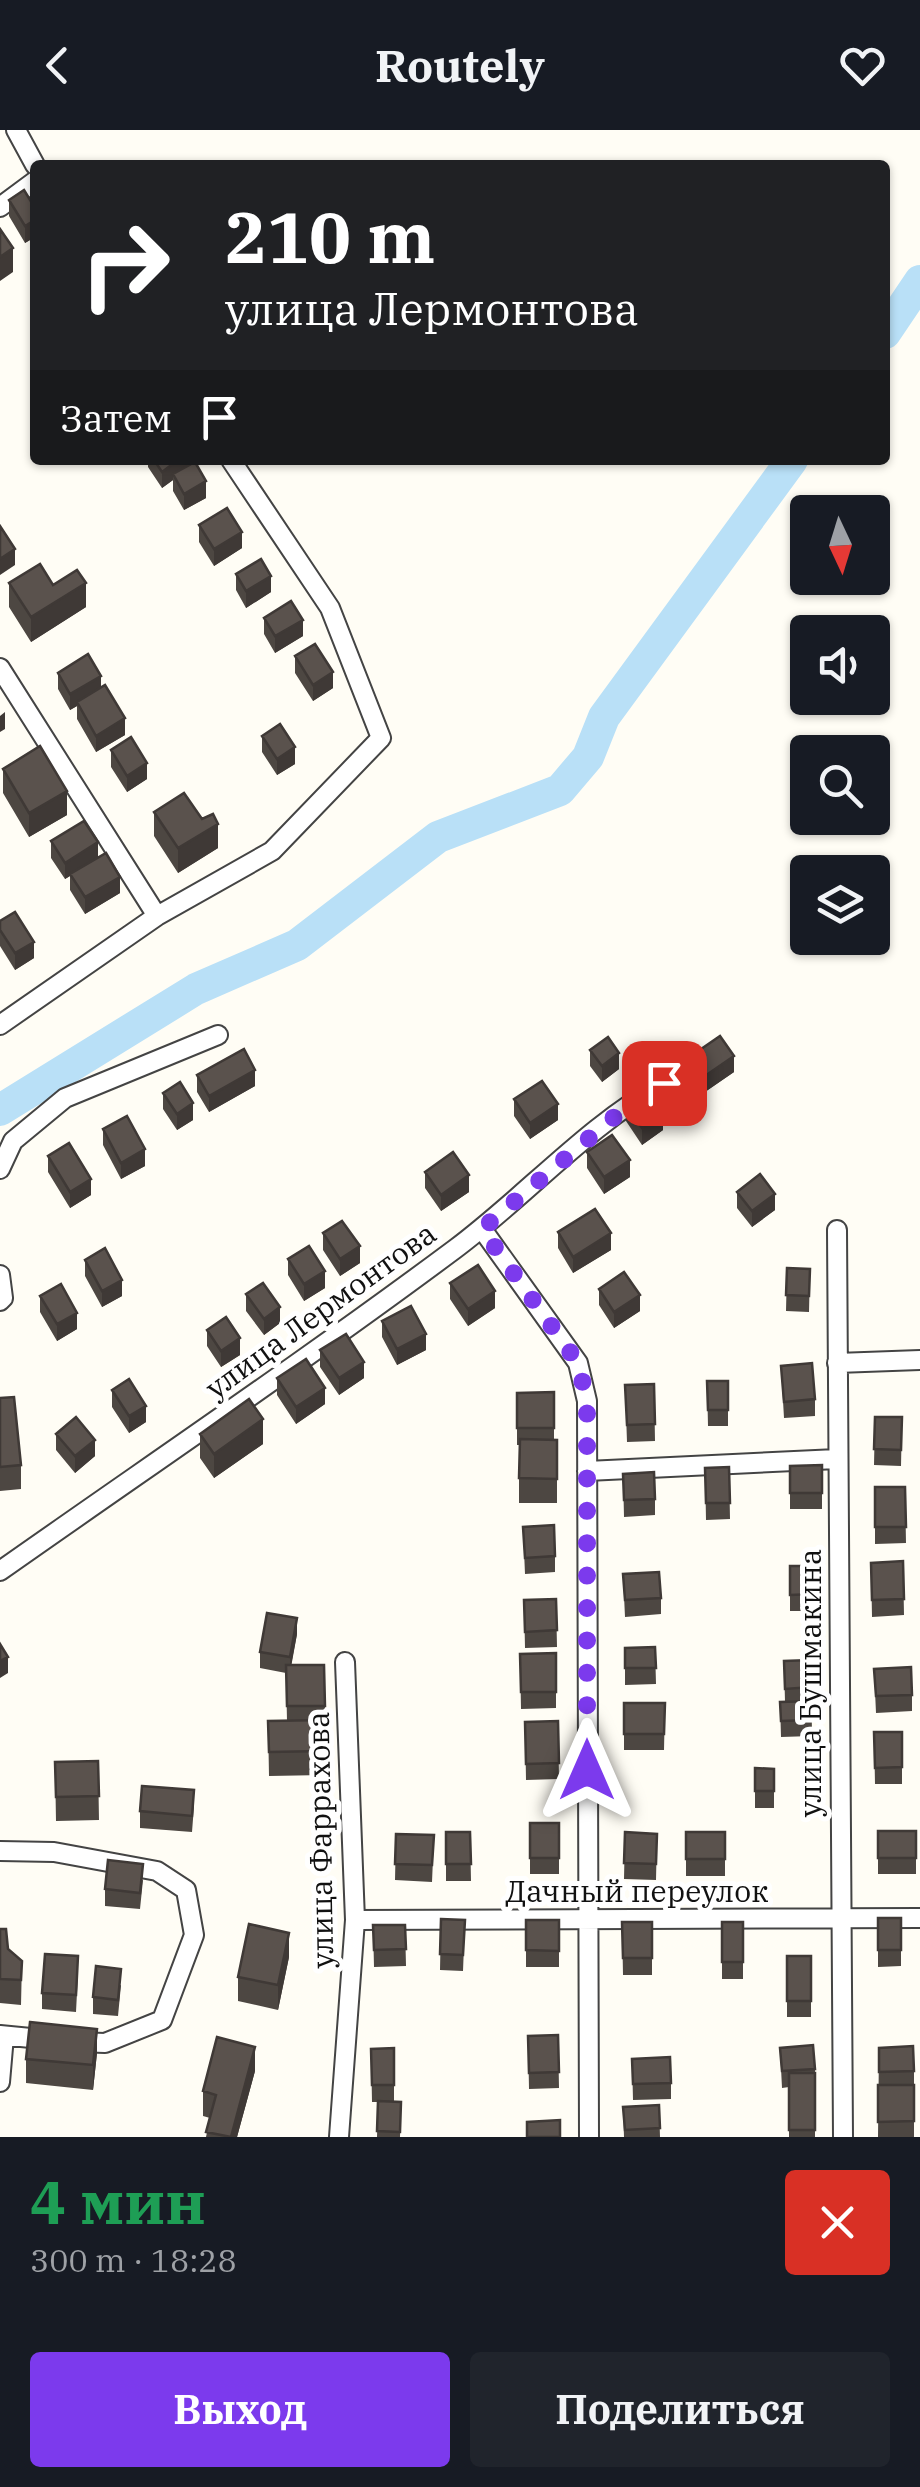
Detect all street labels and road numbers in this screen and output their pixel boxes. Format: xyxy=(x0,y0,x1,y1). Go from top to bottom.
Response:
street label: улица Лермонтова xyxy=(197,1213,443,1407)
street label: улица Бушмакина xyxy=(790,1549,829,1817)
street label: улица Фаррахова xyxy=(298,1711,341,1969)
street label: Дачный переулок xyxy=(506,1871,768,1910)

